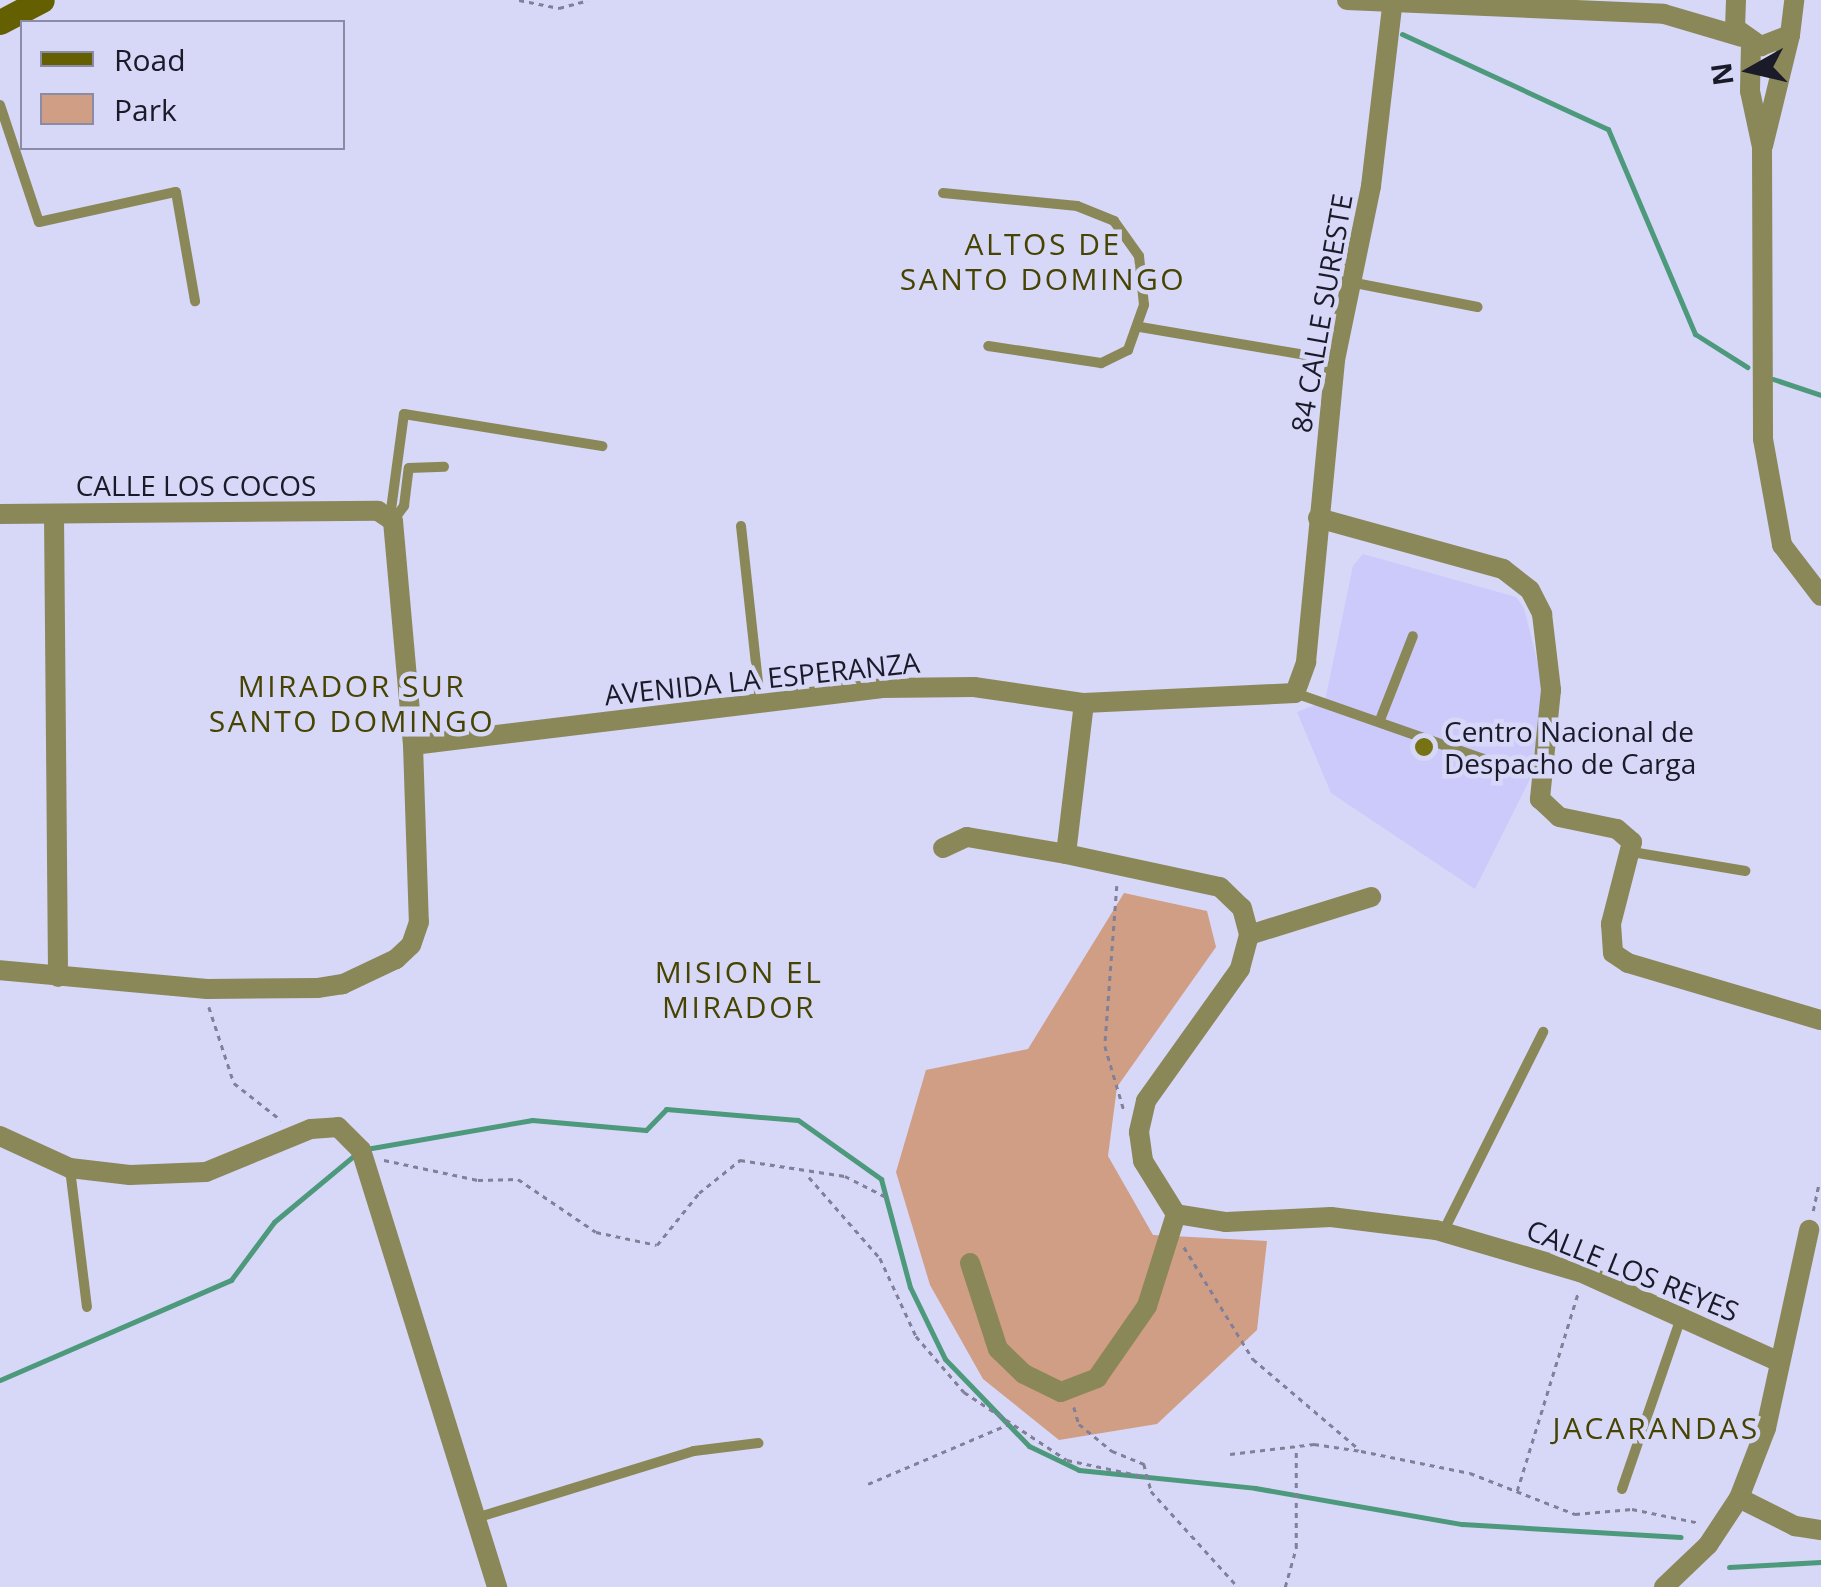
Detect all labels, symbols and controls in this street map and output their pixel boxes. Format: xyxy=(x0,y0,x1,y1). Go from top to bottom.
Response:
legend xyxy=(20,20,345,150)
north arrow xyxy=(1701,20,1801,120)
text: Road xyxy=(114,39,186,80)
text: N xyxy=(1701,60,1742,88)
text: Park xyxy=(114,89,177,130)
street label: 84 CALLE SURESTE xyxy=(1283,191,1359,435)
district label: ALTOS DE SANTO DOMINGO xyxy=(900,226,1186,296)
street label: CALLE LOS COCOS xyxy=(76,468,316,502)
street label: AVENIDA LA ESPERANZA xyxy=(603,645,921,711)
district label: MIRADOR SUR SANTO DOMINGO xyxy=(209,668,495,738)
place label: Centro Nacional de Despacho de Carga xyxy=(1444,714,1696,780)
marker: Centro Nacional de Despacho de Carga xyxy=(1413,736,1435,758)
district label: MISION EL MIRADOR xyxy=(655,954,823,1024)
street label: CALLE LOS REYES xyxy=(1522,1212,1744,1328)
district label: JACARANDAS xyxy=(1552,1410,1760,1446)

